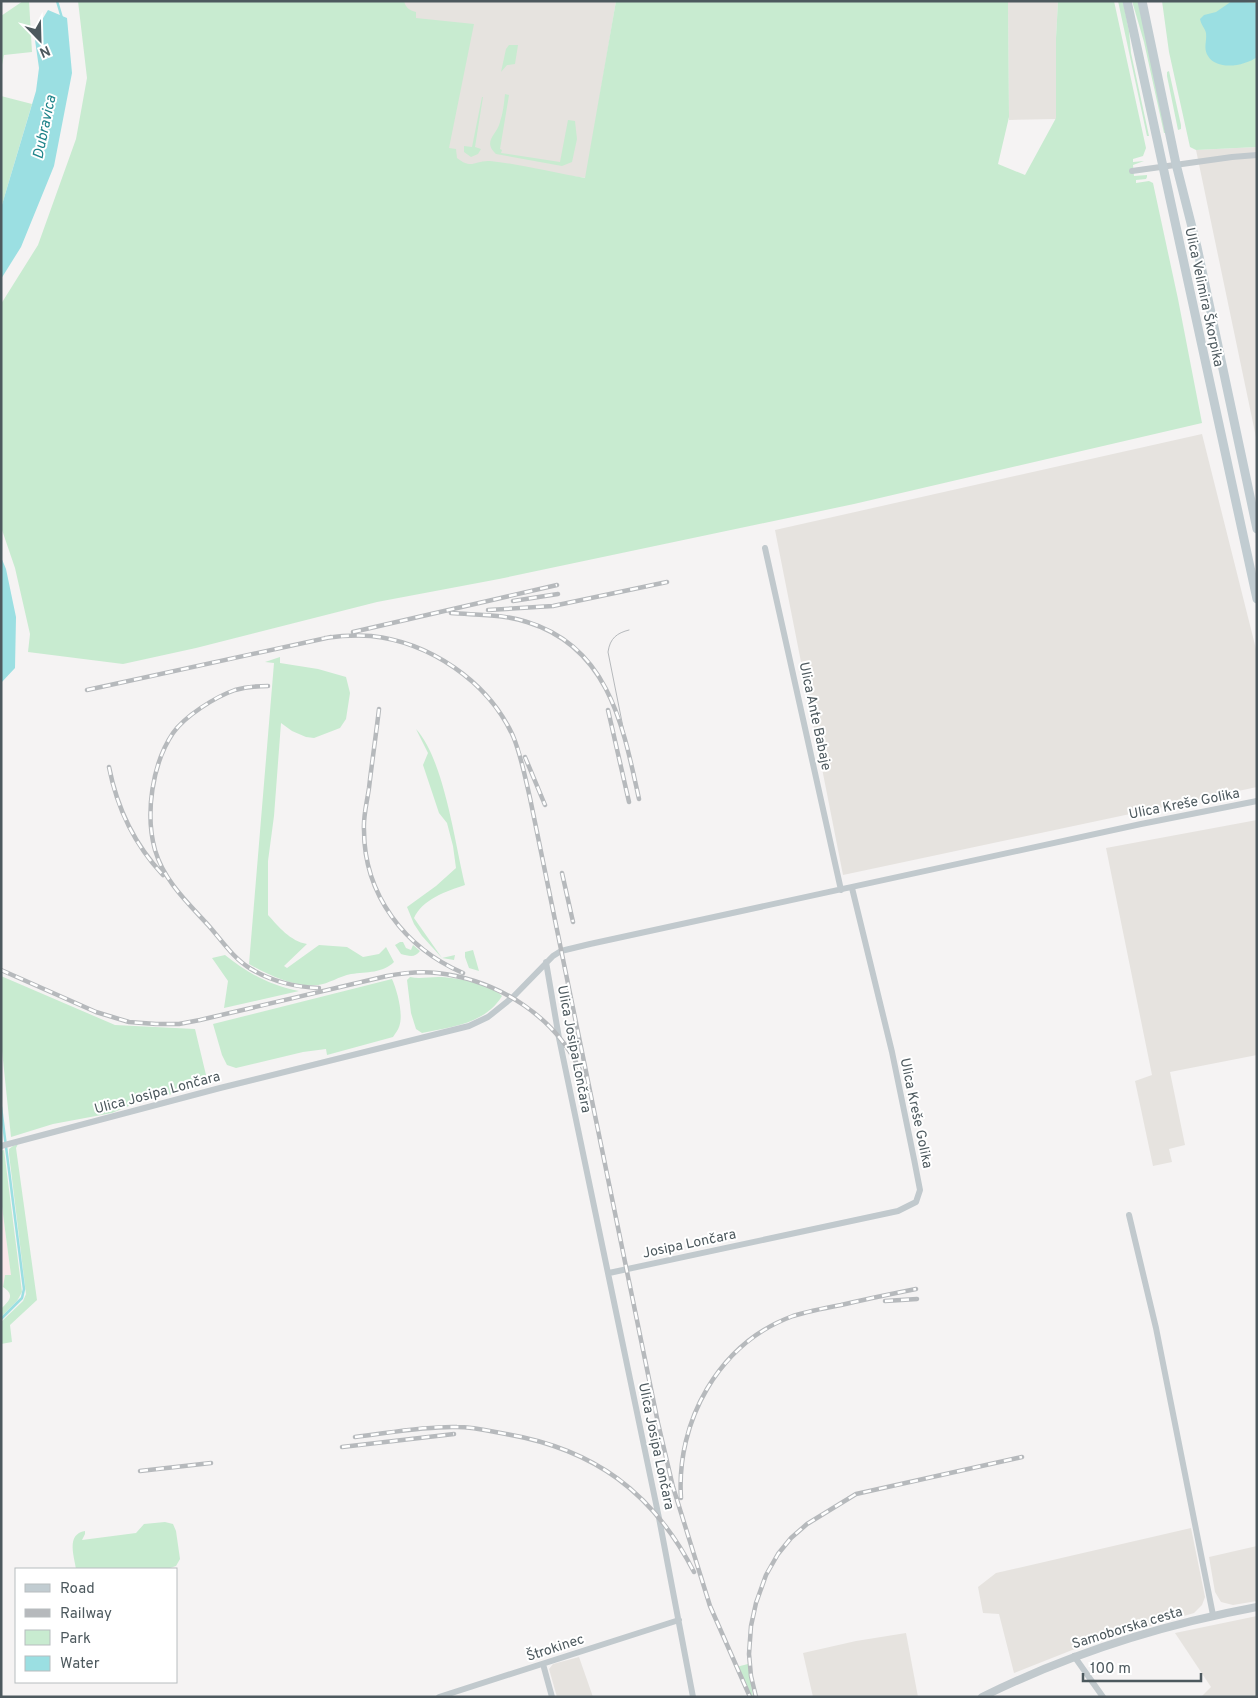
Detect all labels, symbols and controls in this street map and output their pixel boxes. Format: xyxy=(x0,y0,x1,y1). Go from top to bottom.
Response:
north arrow xyxy=(15,15,65,65)
text: N xyxy=(37,41,52,60)
water label: Dubravica xyxy=(29,93,62,161)
street label: Ulica Velimira Škorpika xyxy=(1180,226,1228,369)
street label: Ulica Ante Babaje xyxy=(795,660,834,772)
street label: Ulica Kreše Golika xyxy=(1127,785,1241,824)
street label: Ulica Josipa Lončara xyxy=(553,984,594,1115)
street label: Ulica Kreše Golika xyxy=(896,1057,936,1170)
street label: Ulica Josipa Lončara xyxy=(93,1068,222,1118)
street label: Josipa Lončara xyxy=(641,1226,738,1263)
street label: Ulica Josipa Lončara xyxy=(634,1381,677,1511)
legend xyxy=(15,1568,178,1683)
text: Road xyxy=(60,1580,95,1599)
street label: Samoborska cesta xyxy=(1070,1604,1185,1653)
text: Railway xyxy=(60,1605,112,1624)
text: Park xyxy=(60,1630,91,1649)
street label: Štrokinec xyxy=(524,1630,587,1666)
scale bar xyxy=(1083,1650,1200,1682)
text: Water xyxy=(60,1655,100,1674)
text: 100 m xyxy=(1090,1660,1131,1679)

